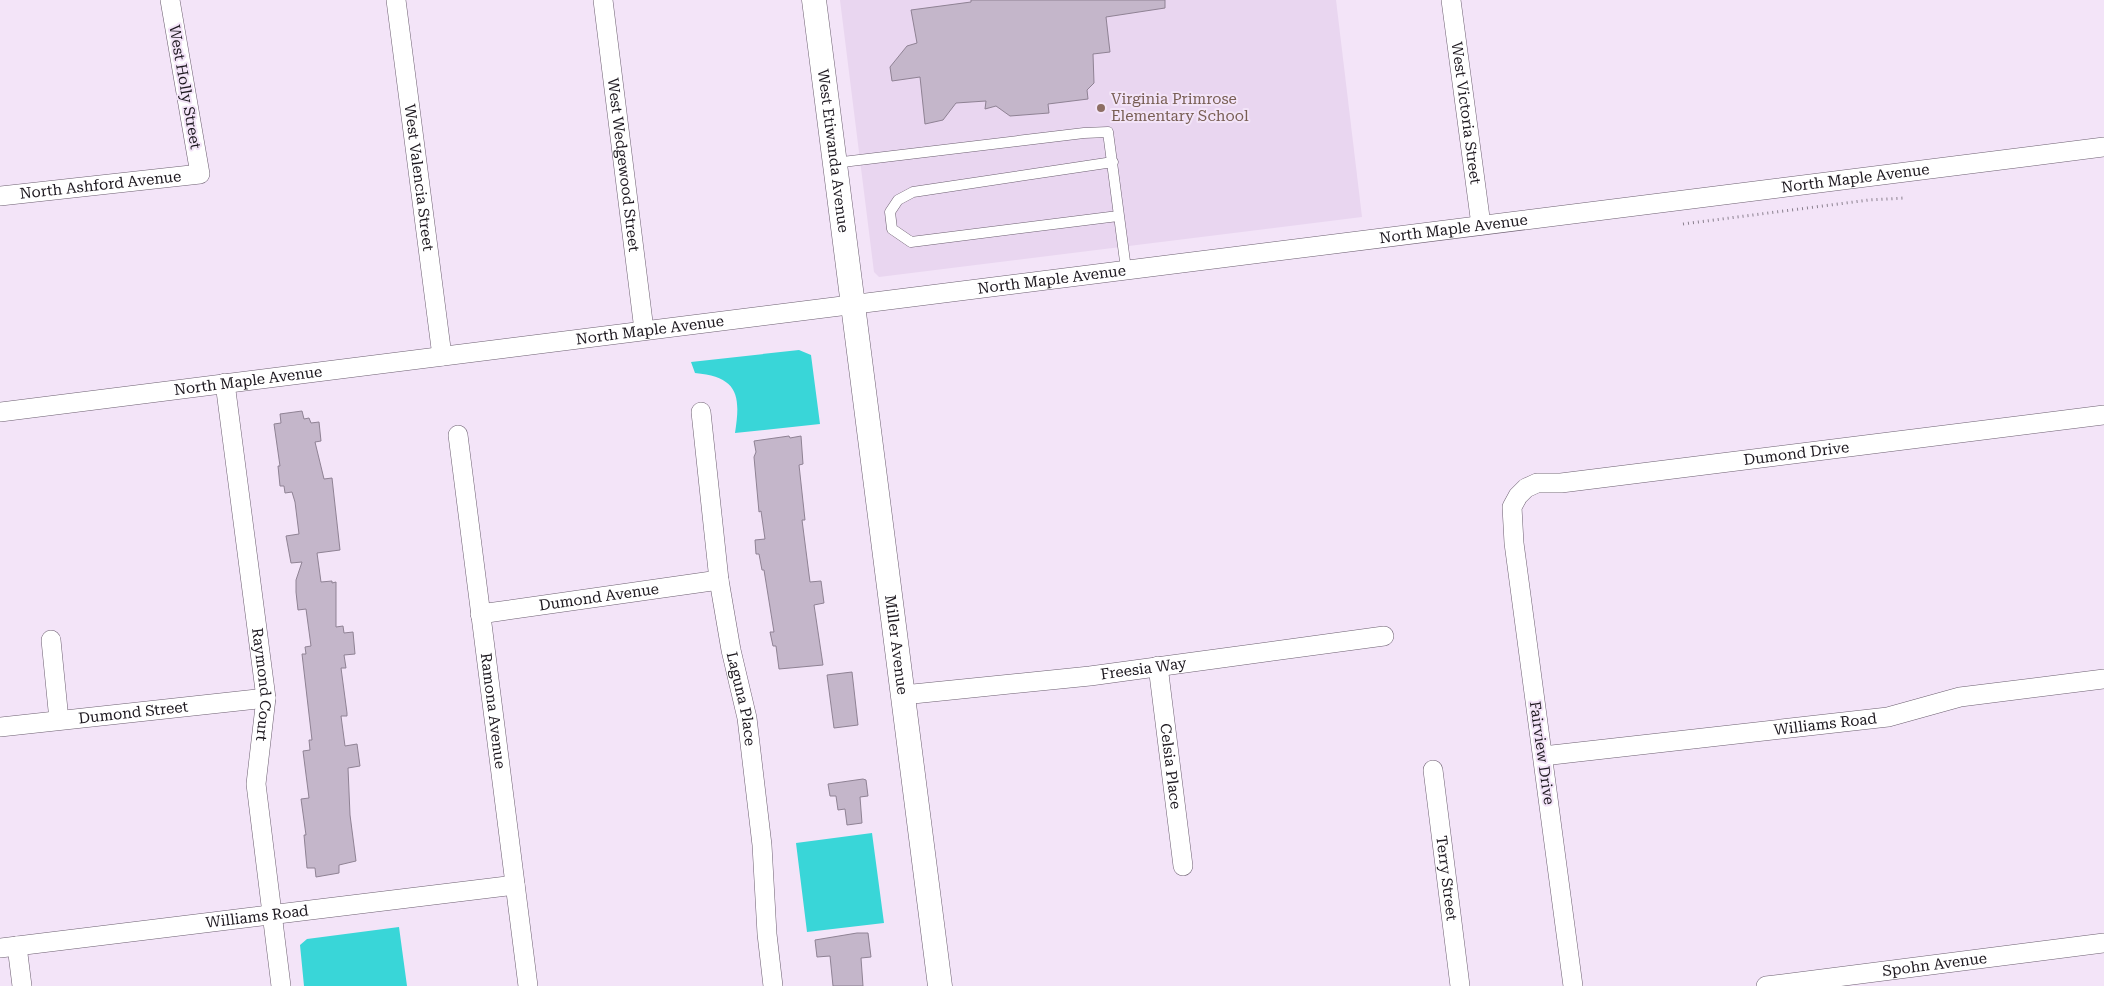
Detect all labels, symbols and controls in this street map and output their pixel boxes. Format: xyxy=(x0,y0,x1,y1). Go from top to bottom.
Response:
street label: West Holly Street xyxy=(165,23,205,151)
street label: West Victoria Street xyxy=(1448,41,1485,186)
street label: West Etiwanda Avenue xyxy=(814,68,853,234)
street label: West Wedgewood Street xyxy=(604,77,643,253)
place label: Virginia Primrose Elementary School xyxy=(1111,90,1249,125)
marker: Virginia Primrose Elementary School xyxy=(1095,102,1107,114)
street label: West Valencia Street xyxy=(401,103,437,252)
street label: North Maple Avenue xyxy=(1780,160,1930,197)
street label: North Ashford Avenue xyxy=(19,167,182,203)
street label: North Maple Avenue xyxy=(1378,211,1529,247)
street label: North Maple Avenue xyxy=(977,261,1127,298)
street label: North Maple Avenue xyxy=(575,312,725,348)
street label: North Maple Avenue xyxy=(173,363,323,399)
street label: Dumond Drive xyxy=(1742,438,1850,469)
street label: Dumond Avenue xyxy=(538,580,660,615)
street label: Miller Avenue xyxy=(881,594,912,696)
street label: Raymond Court xyxy=(248,627,275,743)
street label: Laguna Place xyxy=(723,650,759,747)
street label: Ramona Avenue xyxy=(477,652,509,770)
street label: Freesia Way xyxy=(1099,654,1188,683)
street label: Dumond Street xyxy=(78,698,189,727)
street label: Fairview Drive xyxy=(1526,700,1558,806)
street label: Williams Road xyxy=(1773,709,1878,739)
street label: Celsia Place xyxy=(1156,722,1185,810)
street label: Terry Street xyxy=(1432,835,1461,922)
street label: Williams Road xyxy=(205,901,310,932)
street label: Spohn Avenue xyxy=(1881,949,1988,980)

